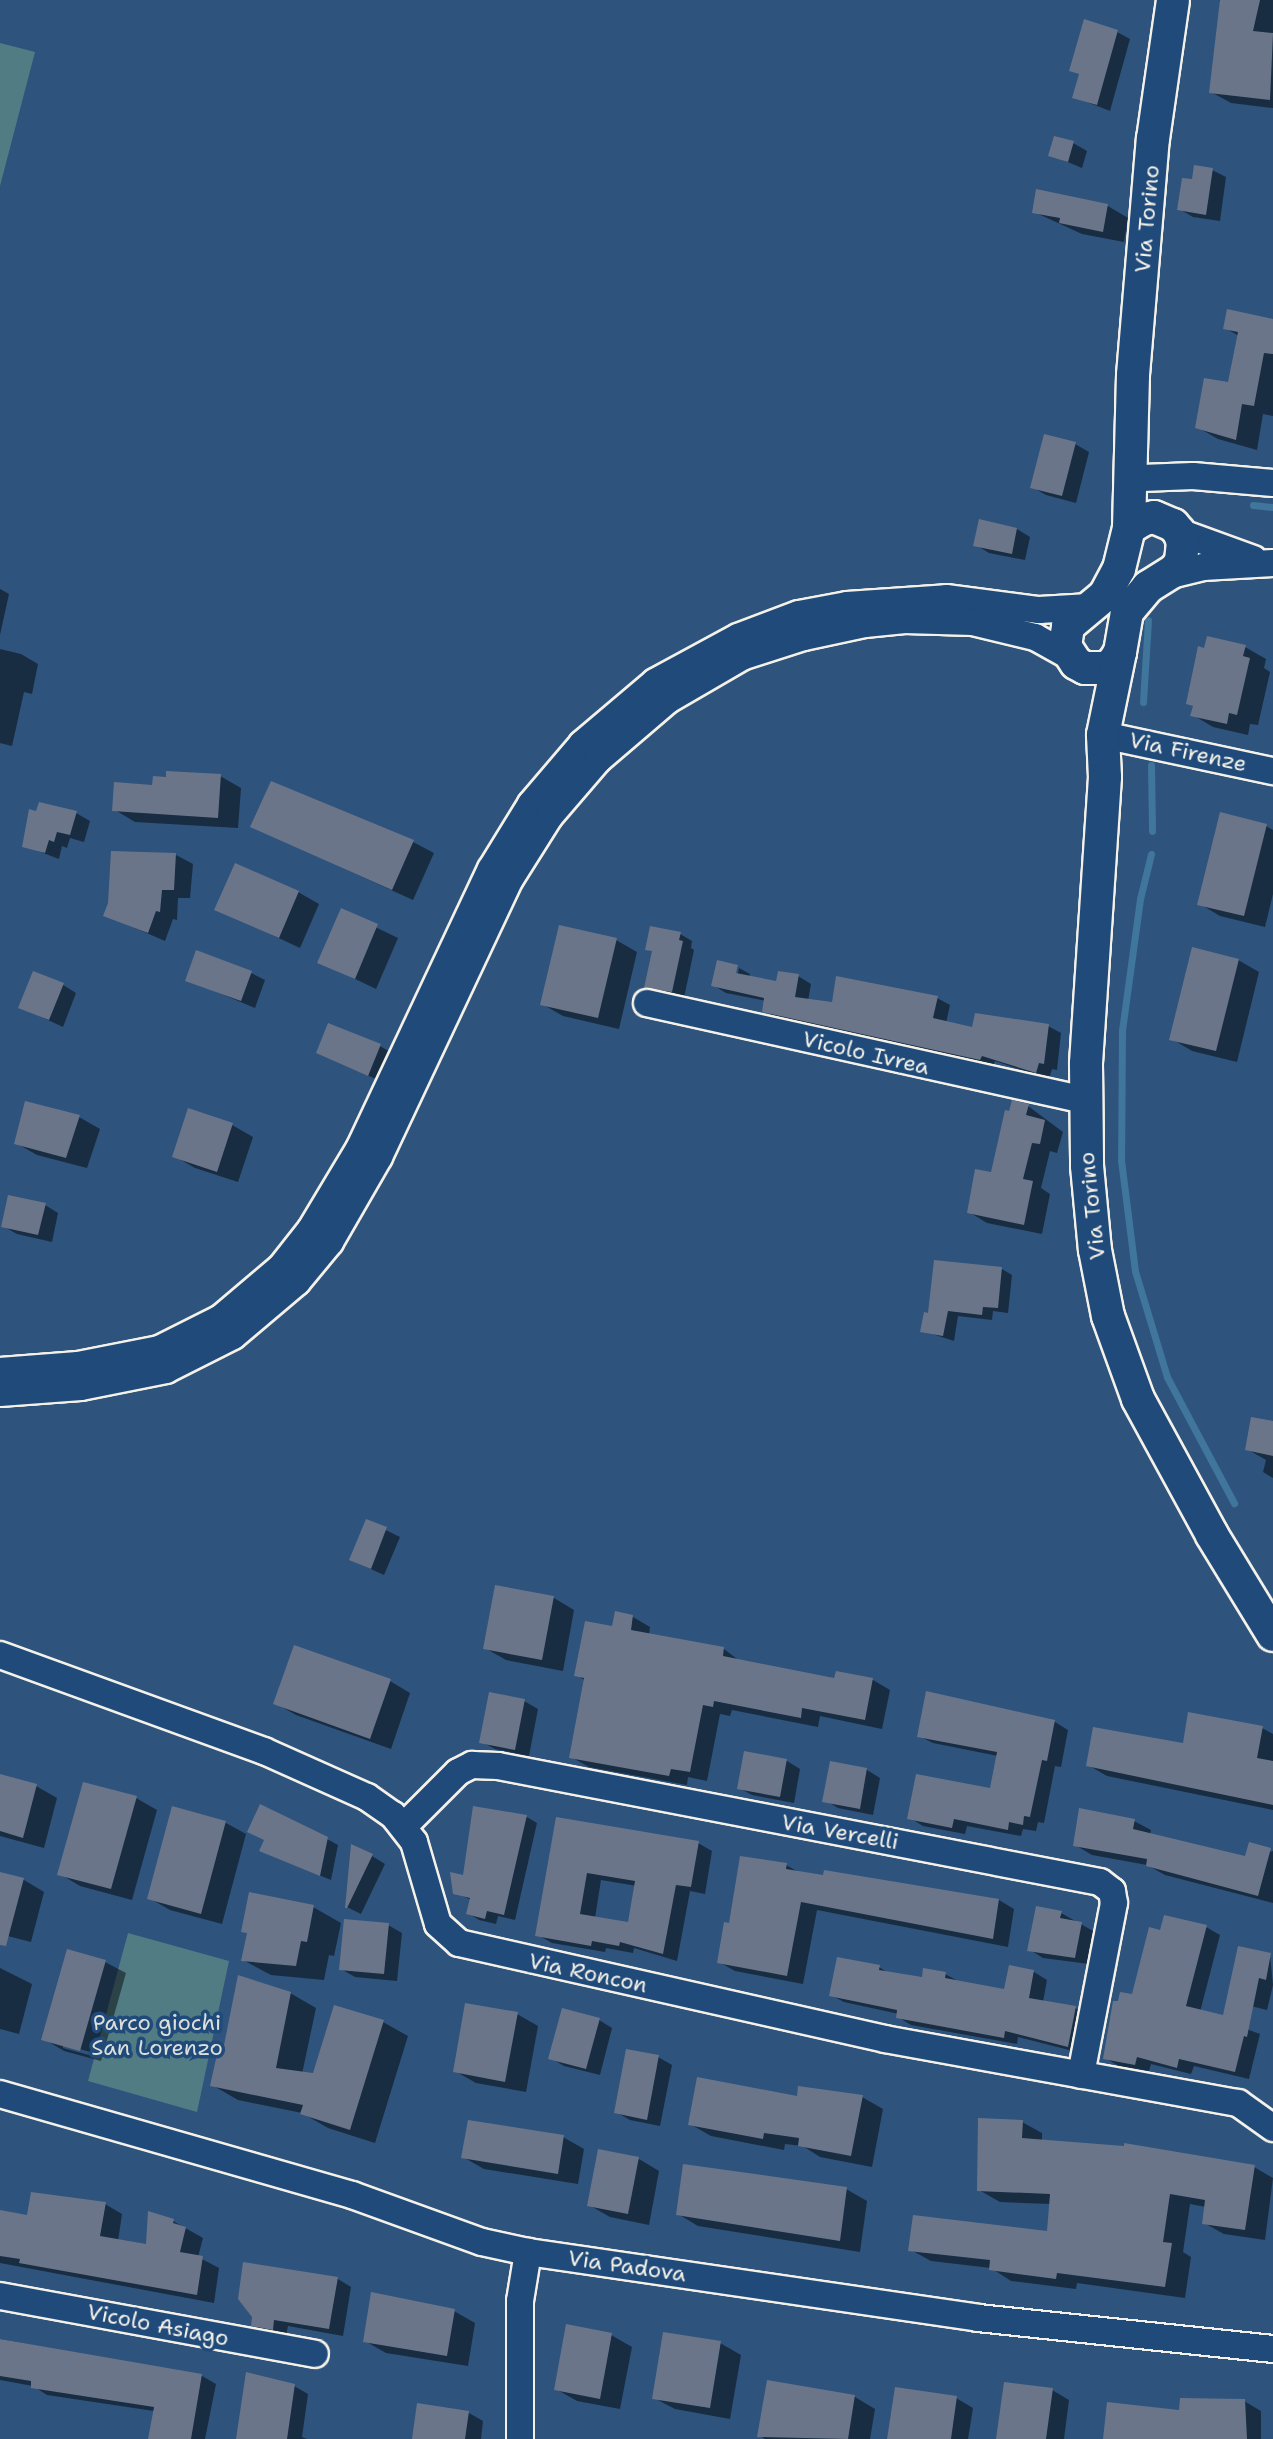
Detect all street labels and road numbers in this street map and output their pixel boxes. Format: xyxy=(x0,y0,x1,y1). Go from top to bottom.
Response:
street label: Via Torino xyxy=(1129,164,1165,274)
street label: Via Firenze xyxy=(1127,727,1249,777)
street label: Vicolo Ivrea xyxy=(800,1026,932,1080)
street label: Via Torino xyxy=(1073,1151,1111,1261)
street label: Via Vercelli xyxy=(779,1809,901,1855)
street label: Via Roncon xyxy=(526,1948,650,1998)
street label: Via Padova xyxy=(566,2245,688,2287)
street label: Vicolo Asiago xyxy=(85,2298,231,2352)

